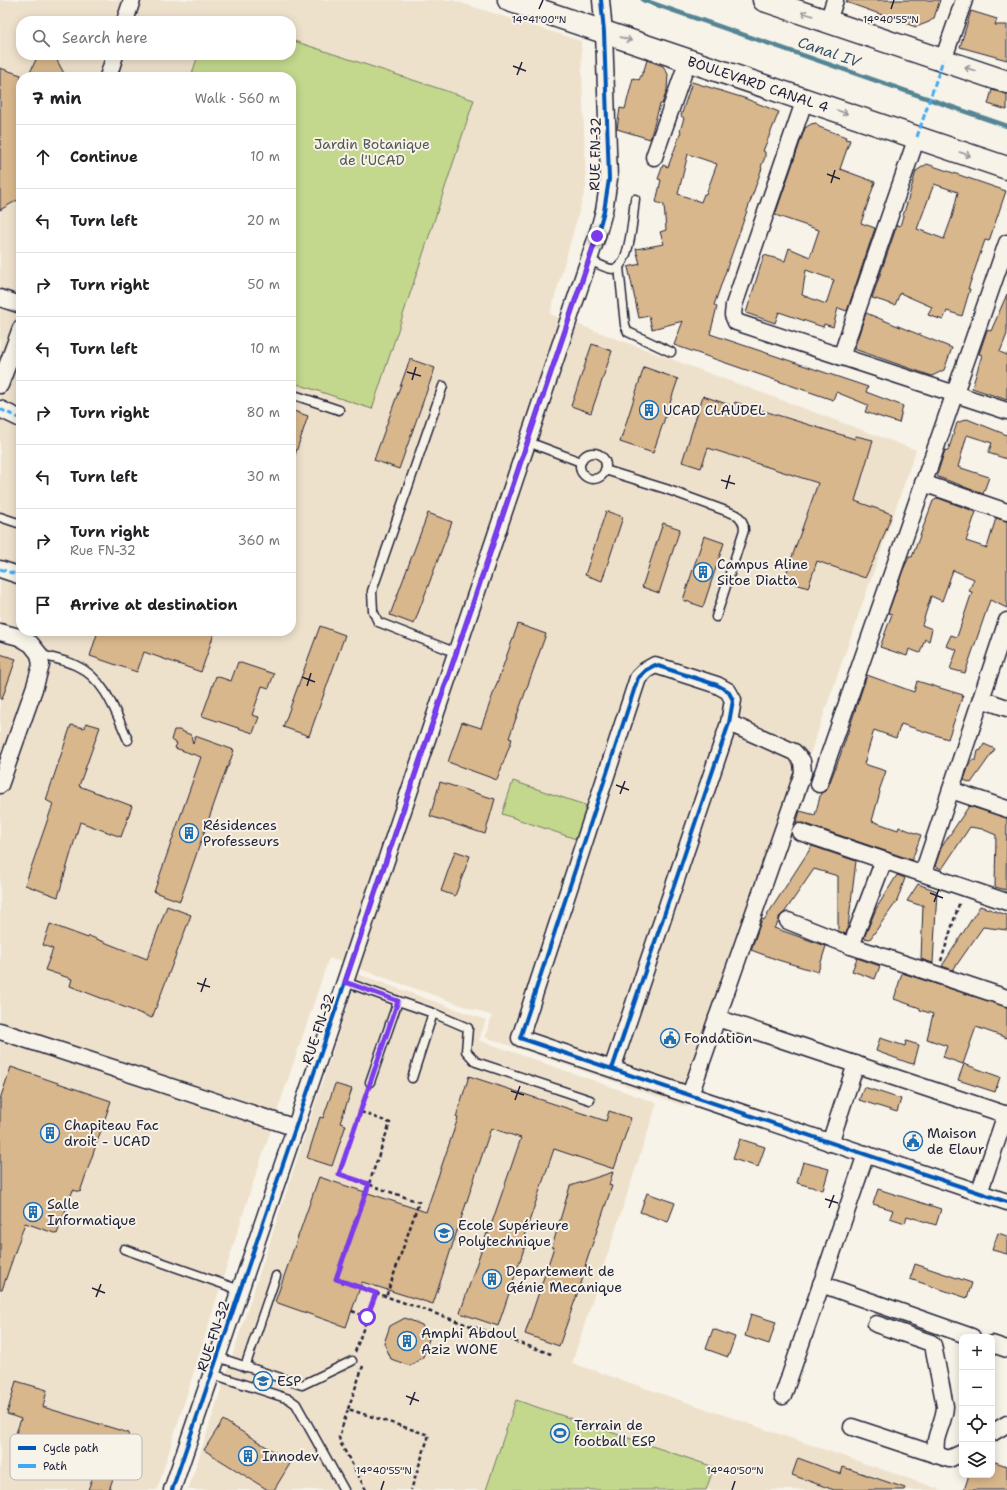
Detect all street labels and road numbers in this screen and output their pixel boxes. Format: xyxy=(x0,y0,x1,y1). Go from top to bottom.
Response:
street label: BOULEVARD CANAL 4 xyxy=(685,52,831,116)
street label: RUE FN-32 xyxy=(585,117,605,191)
street label: RUE FN-32 xyxy=(297,991,339,1067)
street label: RUE FN-32 xyxy=(192,1298,234,1374)

